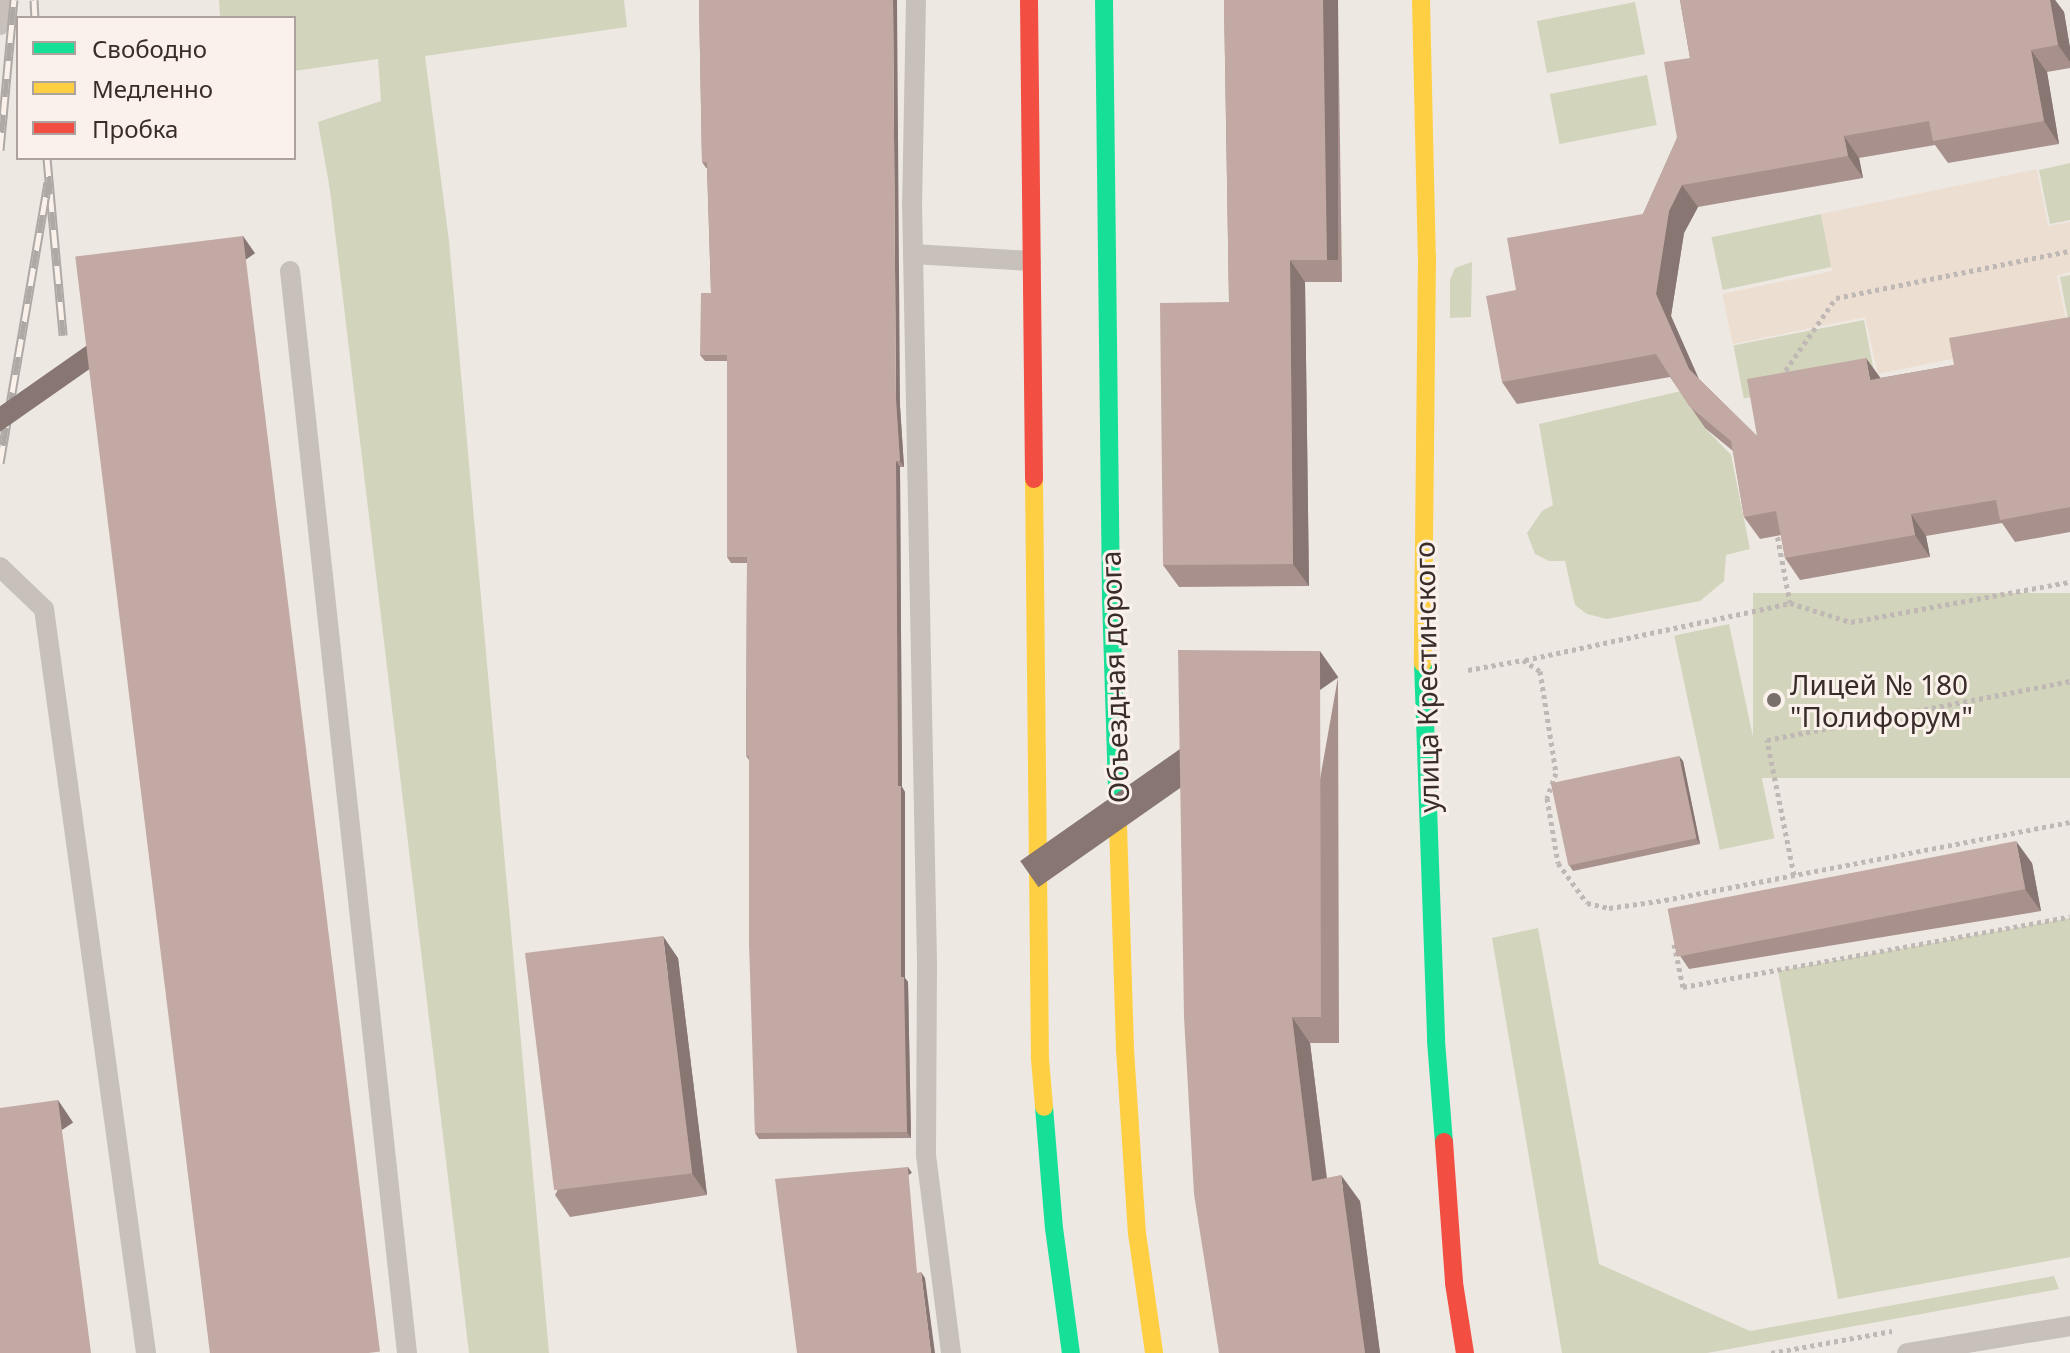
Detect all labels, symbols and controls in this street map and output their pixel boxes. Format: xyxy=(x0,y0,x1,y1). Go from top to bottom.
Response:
legend xyxy=(16,16,296,160)
text: Свободно xyxy=(92,32,207,65)
text: Медленно xyxy=(92,72,213,105)
text: Пробка xyxy=(92,112,178,145)
street label: улица Крестинского xyxy=(1407,541,1445,813)
street label: Объездная дорога xyxy=(1093,550,1135,804)
place label: Лицей № 180 "Полифорум" xyxy=(1790,667,1973,733)
marker: Лицей № 180 "Полифорум" xyxy=(1765,691,1783,709)

